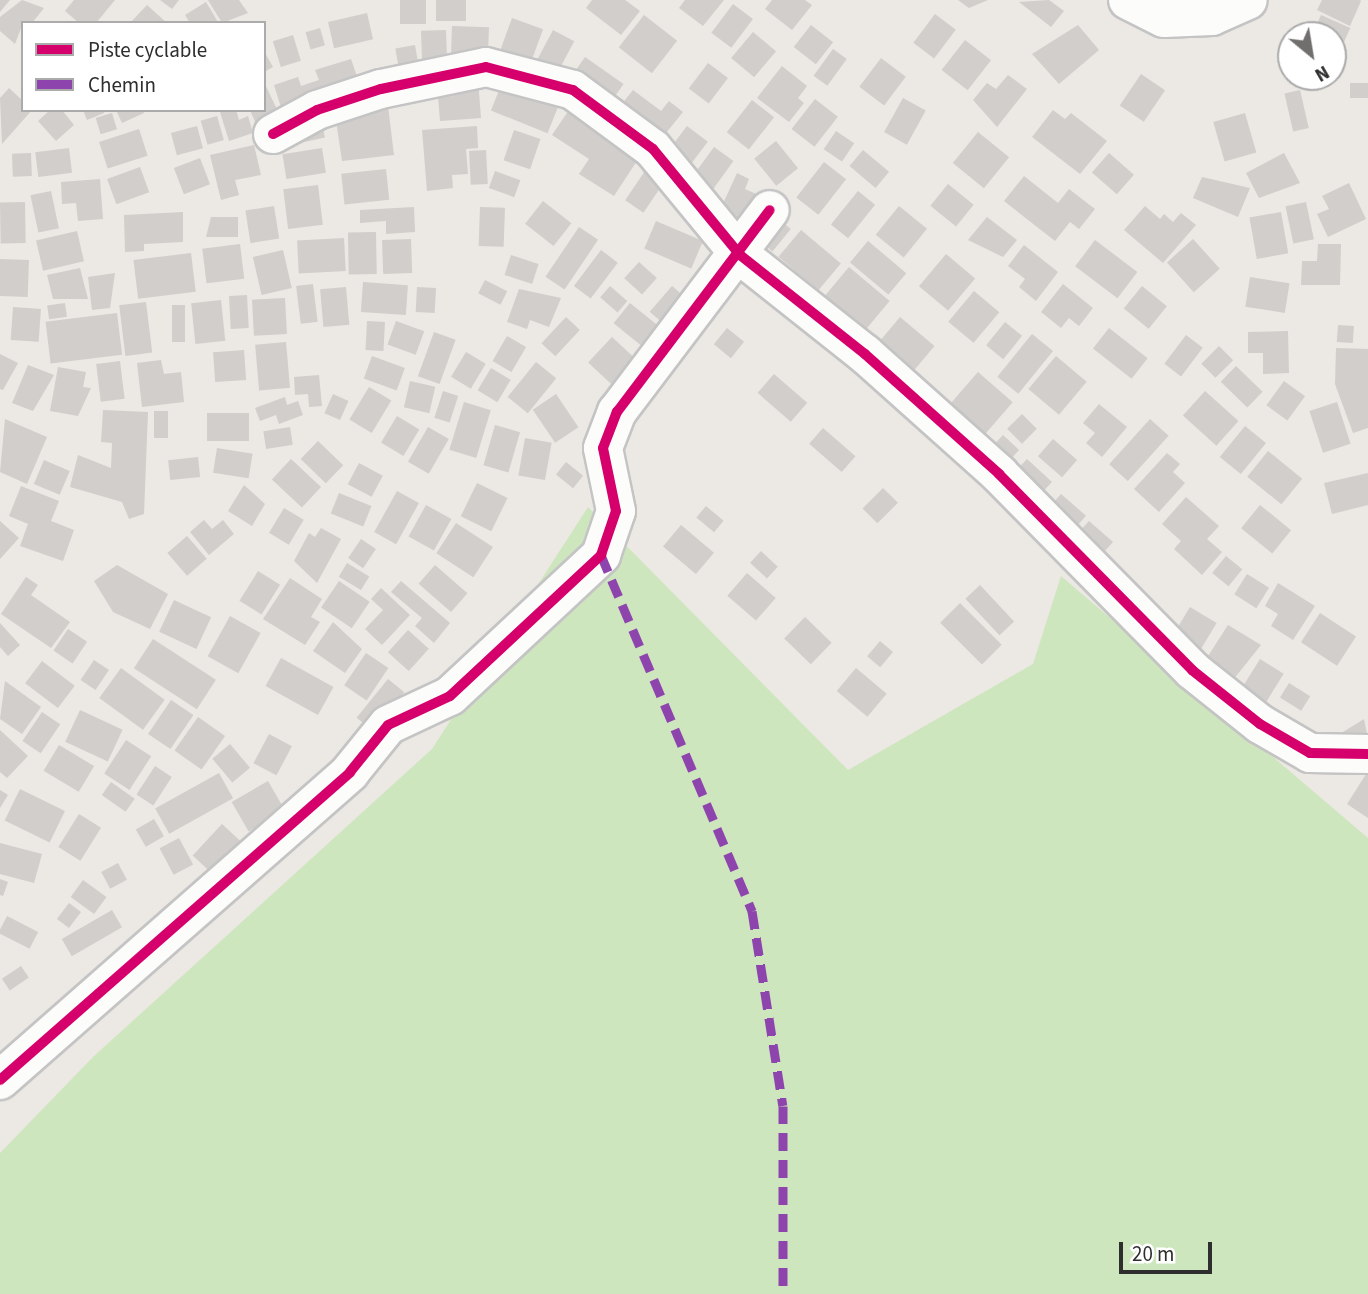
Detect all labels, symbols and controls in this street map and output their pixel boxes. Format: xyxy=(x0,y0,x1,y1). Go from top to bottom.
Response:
legend xyxy=(21,21,266,112)
north arrow xyxy=(1277,21,1347,91)
text: Piste cyclable xyxy=(88,35,207,65)
text: N xyxy=(1310,58,1334,88)
text: Chemin xyxy=(88,70,156,100)
scale bar xyxy=(1123,1228,1216,1272)
text: 20 m xyxy=(1132,1239,1174,1269)

